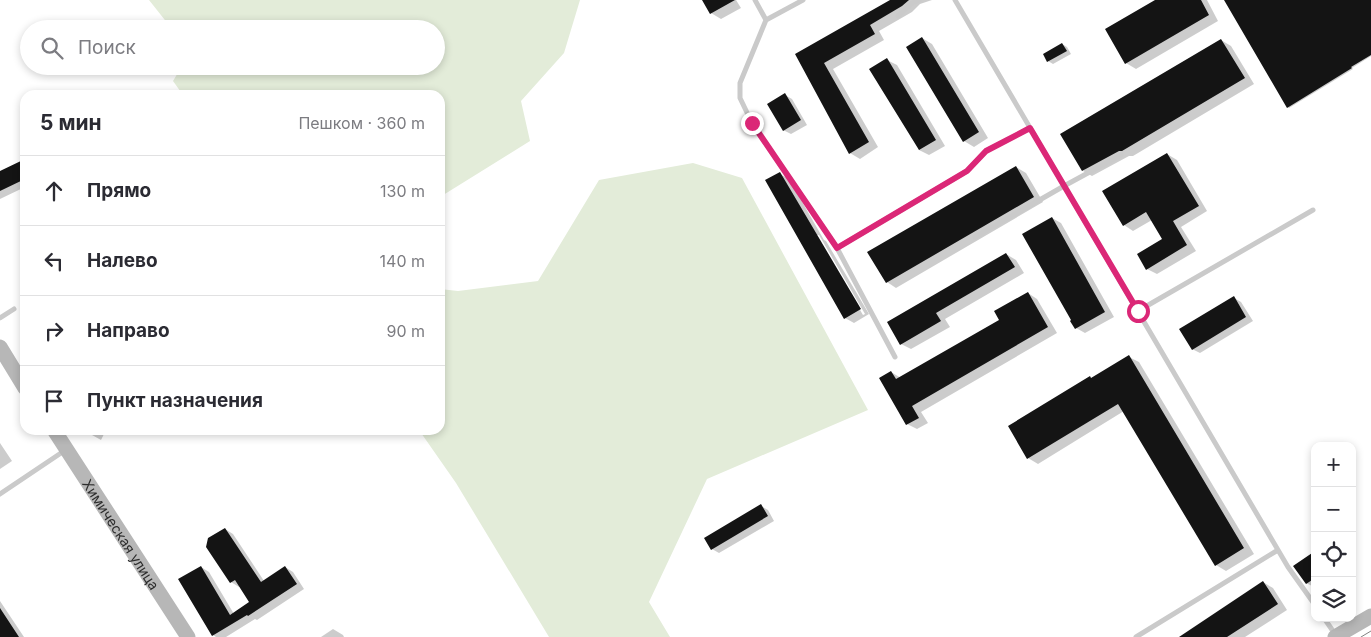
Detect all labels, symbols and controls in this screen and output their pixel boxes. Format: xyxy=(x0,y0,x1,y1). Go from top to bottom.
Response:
search box xyxy=(20,20,445,75)
icon: search xyxy=(38,34,66,62)
text: Поиск xyxy=(78,36,136,59)
text: 5 мин xyxy=(40,110,102,135)
route end xyxy=(741,112,764,135)
text: Пешком · 360 m xyxy=(298,113,425,133)
icon: ahead xyxy=(40,177,68,205)
text: Прямо xyxy=(87,179,151,202)
text: 130 m xyxy=(380,181,425,201)
icon: left xyxy=(40,247,68,275)
text: Налево xyxy=(87,249,158,272)
text: 140 m xyxy=(380,251,425,271)
route start xyxy=(1127,300,1150,323)
icon: right xyxy=(40,317,68,345)
text: Направо xyxy=(87,319,170,342)
text: 90 m xyxy=(386,321,425,341)
icon: arrive xyxy=(40,387,68,415)
text: Пункт назначения xyxy=(87,389,263,412)
map controls xyxy=(1311,442,1356,622)
button: + xyxy=(1311,442,1356,487)
street label: Химическая улица xyxy=(79,476,163,593)
button: − xyxy=(1311,487,1356,532)
button: locate xyxy=(1311,532,1356,577)
button: layers xyxy=(1311,577,1356,622)

